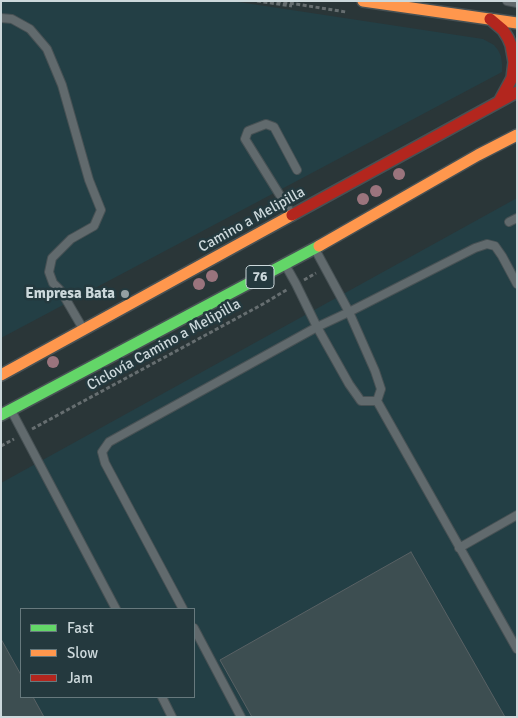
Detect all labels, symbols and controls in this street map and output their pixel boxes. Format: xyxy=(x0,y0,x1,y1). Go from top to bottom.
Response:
street label: Camino a Melipilla xyxy=(196,183,308,257)
road number: 76 xyxy=(246,266,274,288)
place label: Empresa Bata xyxy=(25,285,115,303)
marker: Empresa Bata xyxy=(119,288,131,300)
street label: Ciclovía Camino a Melipilla xyxy=(84,295,244,395)
legend xyxy=(20,608,195,698)
text: Fast xyxy=(67,619,94,637)
text: Slow xyxy=(67,644,98,662)
text: Jam xyxy=(67,669,93,687)

